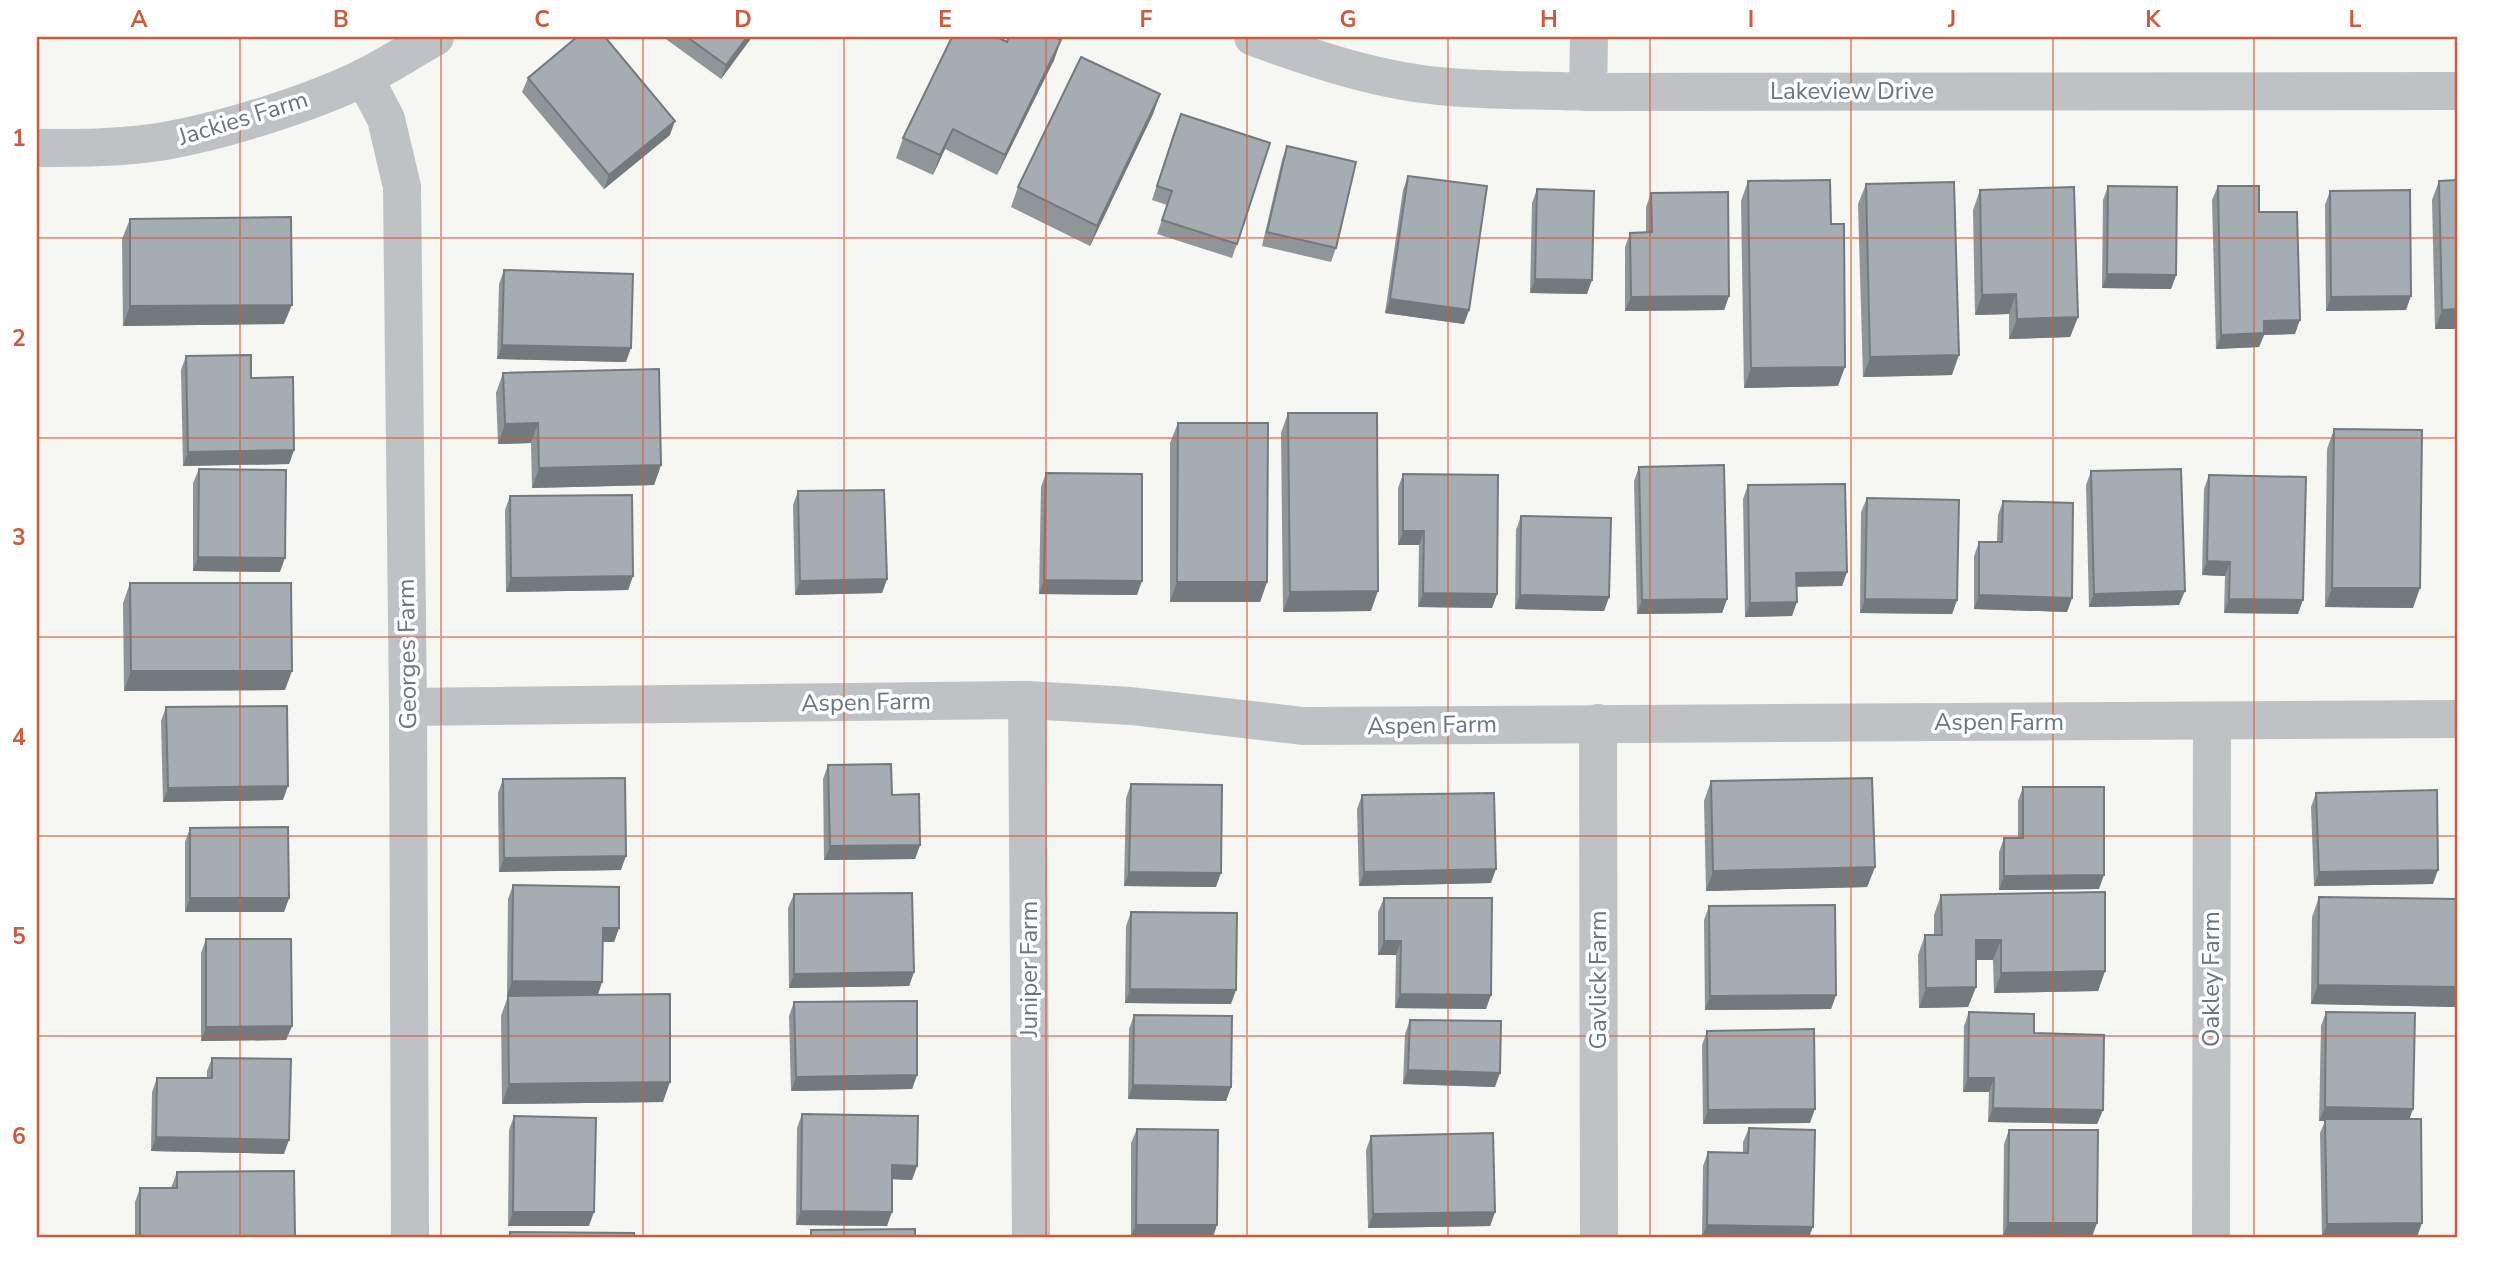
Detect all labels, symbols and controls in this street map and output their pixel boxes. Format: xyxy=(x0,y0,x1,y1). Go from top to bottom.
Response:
text: A xyxy=(130,4,148,35)
text: B xyxy=(333,4,349,35)
text: C xyxy=(534,4,550,35)
text: D xyxy=(734,4,752,35)
text: E xyxy=(938,4,952,35)
text: F xyxy=(1140,4,1153,35)
text: G xyxy=(1340,4,1356,35)
text: H xyxy=(1540,4,1558,35)
text: I xyxy=(1748,4,1754,35)
text: J xyxy=(1947,4,1956,35)
text: K xyxy=(2145,4,2161,35)
text: L xyxy=(2349,4,2362,35)
street label: Lakeview Drive xyxy=(1770,75,1934,107)
street label: Jackies Farm xyxy=(173,83,312,153)
text: 1 xyxy=(12,123,26,154)
text: 2 xyxy=(12,323,26,354)
text: 3 xyxy=(12,522,26,553)
street label: Georges Farm xyxy=(390,578,424,730)
street label: Aspen Farm xyxy=(801,685,931,719)
street label: Aspen Farm xyxy=(1934,706,2064,738)
street label: Aspen Farm xyxy=(1367,708,1497,742)
text: 4 xyxy=(12,722,26,753)
street label: Juniper Farm xyxy=(1013,901,1045,1038)
street label: Gavlick Farm xyxy=(1582,911,1614,1049)
street label: Oakley Farm xyxy=(2195,911,2227,1047)
text: 5 xyxy=(12,921,26,952)
text: 6 xyxy=(12,1121,26,1152)

